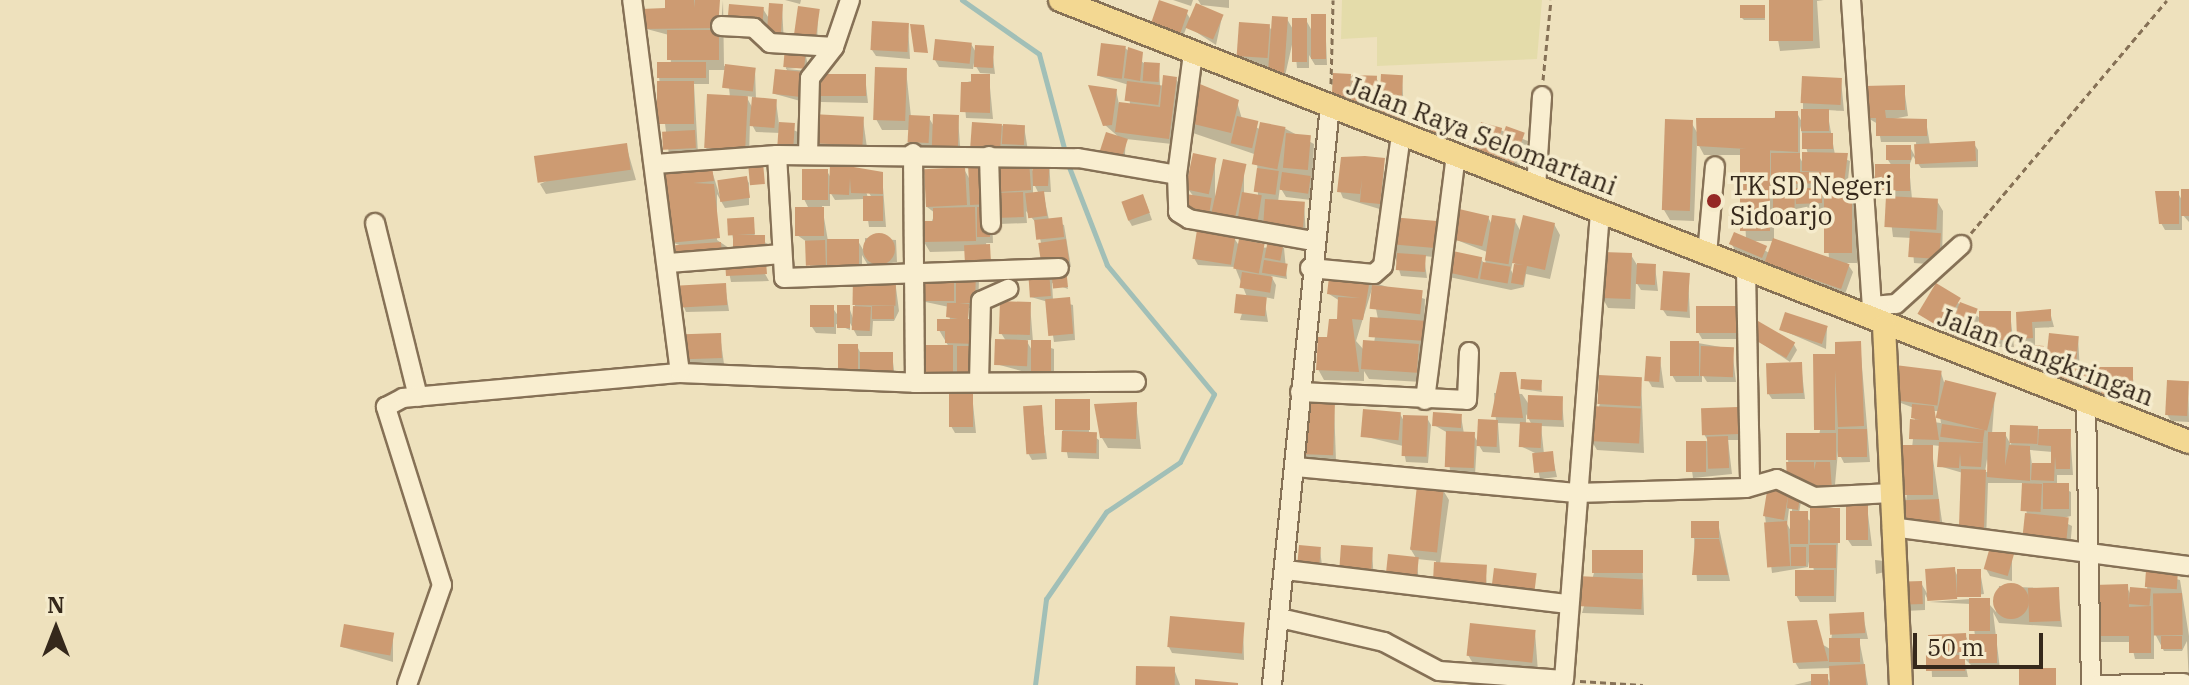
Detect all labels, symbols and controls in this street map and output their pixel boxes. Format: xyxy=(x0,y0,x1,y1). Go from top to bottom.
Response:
street label: Jalan Raya Selomartani xyxy=(1343,70,1621,202)
place label: TK SD Negeri Sidoarjo xyxy=(1730,170,1893,232)
marker: TK SD Negeri Sidoarjo xyxy=(1705,192,1723,210)
street label: Jalan Cangkringan xyxy=(1934,301,2158,413)
north arrow xyxy=(16,589,96,669)
text: N xyxy=(47,590,65,619)
scale bar xyxy=(1917,617,2047,667)
text: 50 m xyxy=(1927,631,1984,663)

